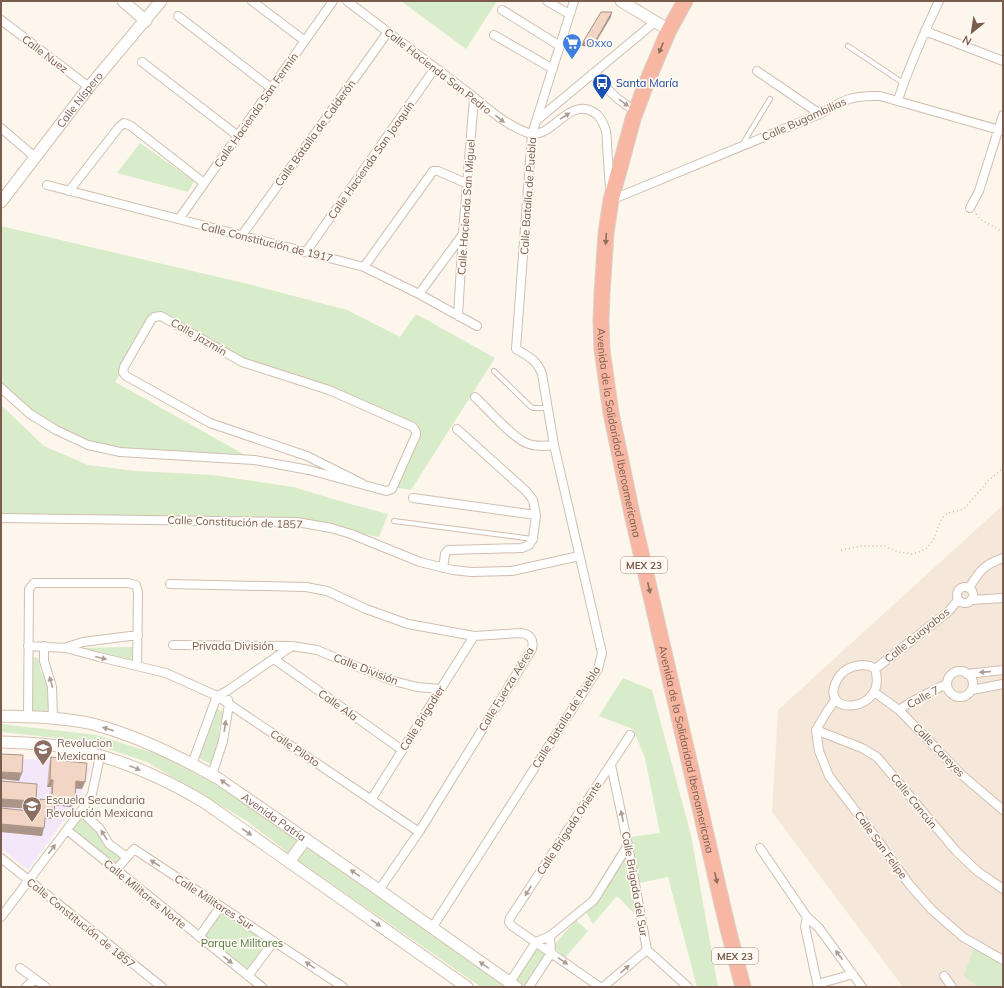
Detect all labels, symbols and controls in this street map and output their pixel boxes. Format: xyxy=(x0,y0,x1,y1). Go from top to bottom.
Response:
north arrow xyxy=(952,12,992,52)
street label: Calle Hacienda San Pedro xyxy=(382,25,494,117)
street label: Calle Nuez xyxy=(19,32,71,76)
supermarket icon: Oxxo xyxy=(561,32,583,60)
text: N xyxy=(960,33,974,49)
place label: Oxxo xyxy=(586,36,612,50)
one-way arrow xyxy=(658,43,664,54)
street label: Calle Hacienda San Fermín xyxy=(211,50,301,170)
street label: Calle Níspero xyxy=(53,69,106,130)
bus stop icon: Santa María xyxy=(591,72,613,100)
place label: Santa María xyxy=(616,76,678,90)
street label: Calle Batalla de Calderón xyxy=(272,77,358,189)
street label: Calle Bugambilias xyxy=(759,94,849,144)
street label: Calle Hacienda San Joaquín xyxy=(325,98,417,222)
one-way arrow xyxy=(618,99,629,108)
one-way arrow xyxy=(560,112,570,120)
one-way arrow xyxy=(495,114,506,123)
street label: Calle Batalla de Puebla xyxy=(517,137,539,255)
street label: Calle Hacienda San Miguel xyxy=(454,139,478,275)
street label: Calle Constitución de 1917 xyxy=(200,219,334,265)
one-way arrow xyxy=(602,233,609,245)
street label: Calle Jazmín xyxy=(168,315,230,359)
street label: Avenida de la Solidaridad Iberoamericana xyxy=(594,328,644,539)
street label: Calle Constitución de 1857 xyxy=(167,513,303,531)
road number: MEX 23 xyxy=(621,557,667,573)
one-way arrow xyxy=(646,582,652,594)
street label: Calle Guayabos xyxy=(882,605,952,665)
street label: Privada División xyxy=(192,639,274,653)
street label: Calle Fuerza Aérea xyxy=(475,644,537,734)
street label: Avenida de la Solidaridad Iberoamericana xyxy=(656,644,717,855)
street label: Calle División xyxy=(332,650,400,688)
one-way arrow xyxy=(95,655,108,661)
street label: Calle Batalla de Puebla xyxy=(529,663,603,771)
one-way arrow xyxy=(979,668,991,675)
one-way arrow xyxy=(48,676,54,688)
street label: Calle Brigadier xyxy=(396,683,448,753)
street label: Calle 7 xyxy=(904,683,942,711)
street label: Calle Ala xyxy=(315,686,361,724)
one-way arrow xyxy=(222,720,228,733)
street label: Calle Careyes xyxy=(910,720,968,780)
one-way arrow xyxy=(101,726,113,732)
street label: Calle Piloto xyxy=(268,726,322,770)
place label: Revolucion Mexicana xyxy=(57,736,112,763)
school or university icon: Revolucion Mexicana xyxy=(32,738,54,766)
one-way arrow xyxy=(129,765,140,771)
street label: Calle Cancún xyxy=(888,771,940,831)
one-way arrow xyxy=(220,779,231,787)
street label: Calle Brigada Oriente xyxy=(534,779,604,877)
street label: Avenida Patria xyxy=(239,790,309,844)
place label: Escuela Secundaria Revolución Mexicana xyxy=(46,793,153,820)
school or university icon: Escuela Secundaria Revolución Mexicana xyxy=(21,795,43,823)
street label: Calle San Felipe xyxy=(852,808,910,882)
one-way arrow xyxy=(619,810,625,822)
one-way arrow xyxy=(242,828,252,836)
one-way arrow xyxy=(100,829,107,841)
street label: Calle Brigada del Sur xyxy=(619,830,651,938)
one-way arrow xyxy=(48,844,56,855)
street label: Calle Militares Norte xyxy=(101,856,189,932)
one-way arrow xyxy=(150,859,160,867)
one-way arrow xyxy=(349,870,361,877)
street label: Calle Militares Sur xyxy=(172,871,256,933)
one-way arrow xyxy=(713,872,719,884)
street label: Calle Constitución de 1857 xyxy=(24,875,138,971)
one-way arrow xyxy=(524,886,532,896)
one-way arrow xyxy=(371,919,382,927)
park label: Parque Militares xyxy=(201,936,283,950)
road number: MEX 23 xyxy=(712,948,758,964)
one-way arrow xyxy=(835,950,843,961)
one-way arrow xyxy=(222,955,233,964)
one-way arrow xyxy=(558,957,569,965)
one-way arrow xyxy=(479,961,490,969)
one-way arrow xyxy=(305,962,316,969)
one-way arrow xyxy=(620,964,630,973)

